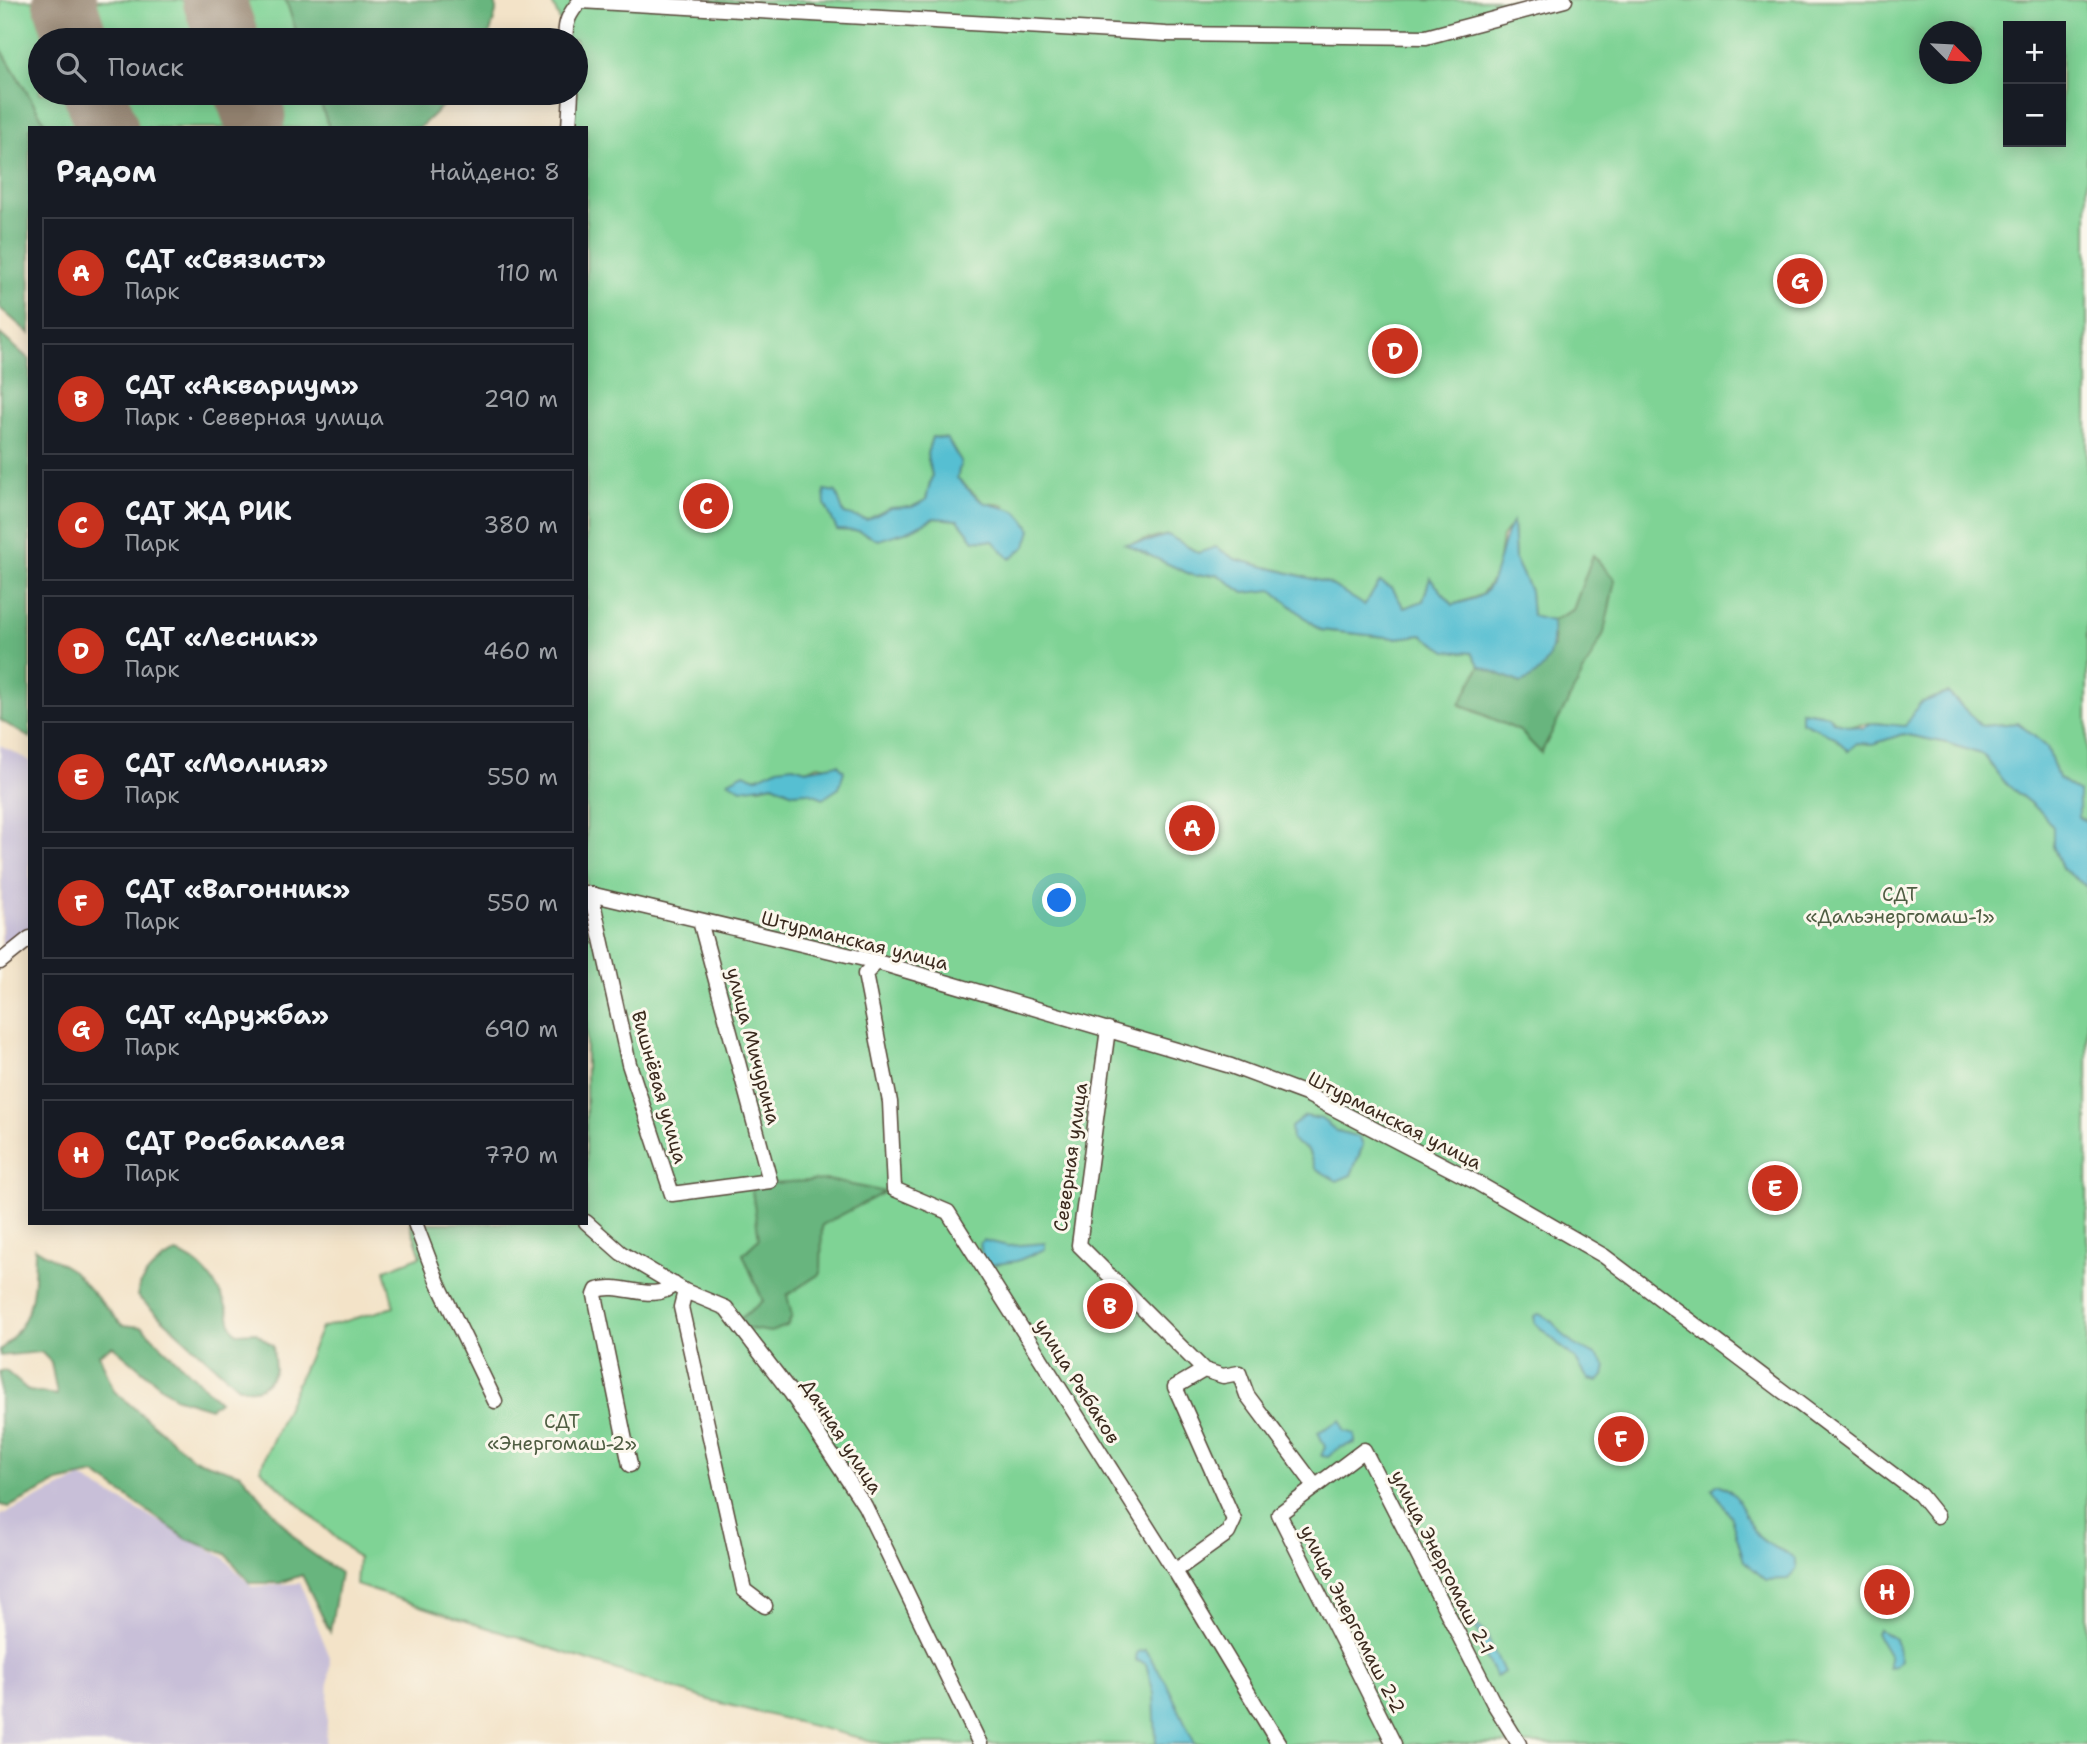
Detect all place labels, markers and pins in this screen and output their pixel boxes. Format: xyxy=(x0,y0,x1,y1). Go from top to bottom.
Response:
pin: G xyxy=(1777,255,1823,307)
pin: D xyxy=(1372,325,1418,377)
pin: C xyxy=(683,480,729,532)
pin: A xyxy=(1169,802,1215,854)
pin: E xyxy=(1752,1162,1798,1214)
pin: B xyxy=(1087,1280,1133,1332)
pin: F xyxy=(1598,1413,1644,1465)
pin: H xyxy=(1864,1566,1910,1618)

